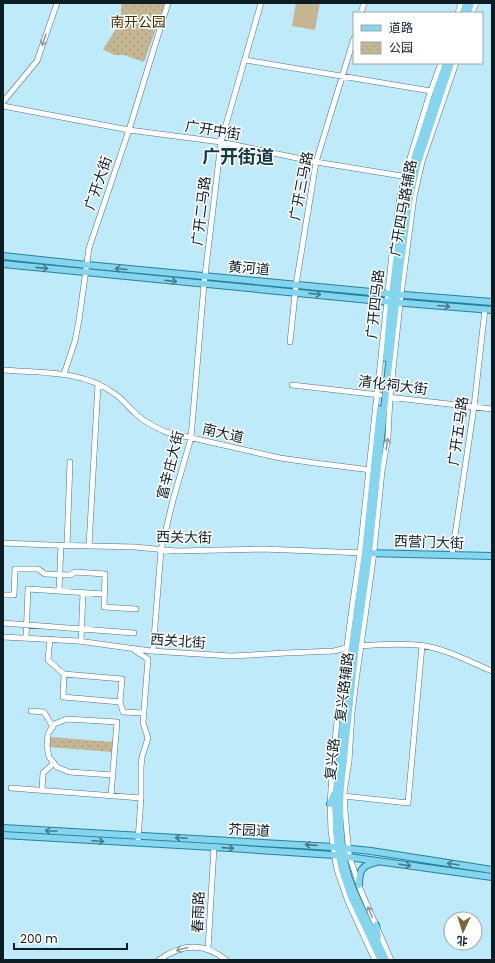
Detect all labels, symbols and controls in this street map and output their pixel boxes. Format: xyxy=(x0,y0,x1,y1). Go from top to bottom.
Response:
park label: 南开公园 xyxy=(110,12,166,32)
legend xyxy=(353,12,483,64)
text: 道路 xyxy=(389,19,413,36)
one-way arrow xyxy=(40,33,47,46)
text: 公园 xyxy=(389,39,413,56)
street label: 广开中街 xyxy=(184,116,242,144)
district label: 广开街道 xyxy=(202,144,274,169)
street label: 广开三马路 xyxy=(285,150,317,222)
street label: 广开大街 xyxy=(79,153,117,213)
street label: 广开四马路辅路 xyxy=(385,158,421,258)
street label: 广开二马路 xyxy=(187,175,215,247)
street label: 黄河道 xyxy=(227,256,271,280)
one-way arrow xyxy=(35,264,48,272)
one-way arrow xyxy=(115,265,128,272)
street label: 广开四马路 xyxy=(361,268,389,340)
one-way arrow xyxy=(164,277,177,284)
one-way arrow xyxy=(308,290,321,298)
one-way arrow xyxy=(437,302,450,310)
street label: 清化祠大街 xyxy=(357,371,429,399)
street label: 广开五马路 xyxy=(443,395,473,467)
street label: 南大道 xyxy=(200,419,246,447)
street label: 富辛庄大街 xyxy=(152,429,188,501)
one-way arrow xyxy=(383,438,391,451)
street label: 西关大街 xyxy=(156,527,212,547)
street label: 西营门大街 xyxy=(394,531,464,553)
street label: 西关北街 xyxy=(149,629,207,653)
street label: 复兴路辅路 xyxy=(330,651,358,723)
street label: 复兴路 xyxy=(320,737,344,781)
street label: 芥园道 xyxy=(228,819,270,841)
one-way arrow xyxy=(45,827,58,834)
one-way arrow xyxy=(175,834,188,841)
one-way arrow xyxy=(91,837,104,844)
one-way arrow xyxy=(305,842,318,849)
one-way arrow xyxy=(221,844,234,851)
one-way arrow xyxy=(447,860,460,868)
one-way arrow xyxy=(398,861,411,869)
street label: 春雨路 xyxy=(187,891,209,933)
one-way arrow xyxy=(365,906,373,918)
north arrow xyxy=(443,911,483,951)
scale bar xyxy=(14,925,127,951)
text: 200 m xyxy=(20,930,58,947)
text: 北 xyxy=(456,933,468,949)
one-way arrow xyxy=(176,946,189,953)

